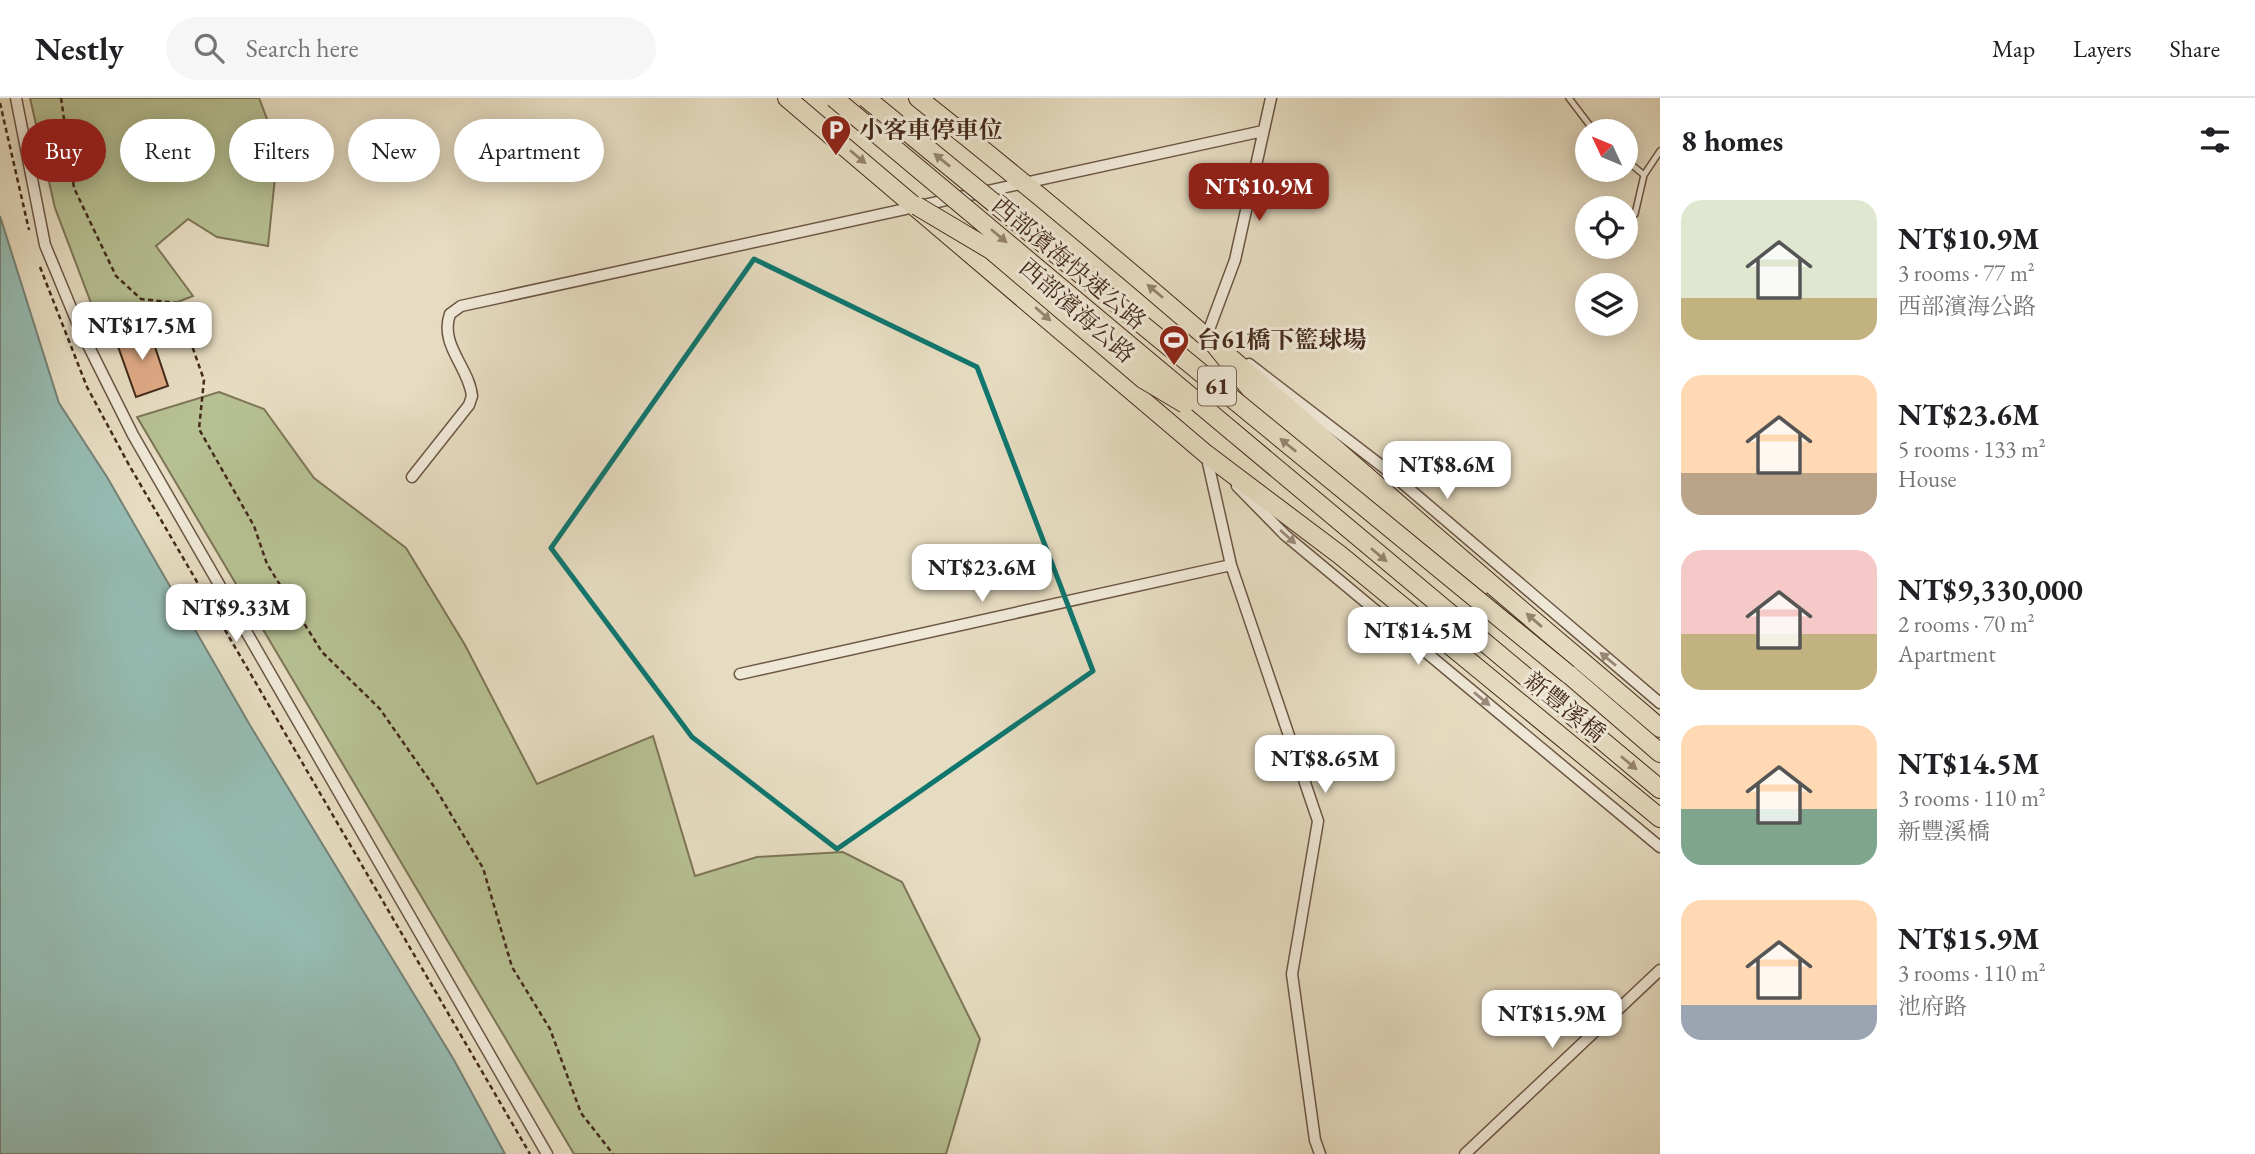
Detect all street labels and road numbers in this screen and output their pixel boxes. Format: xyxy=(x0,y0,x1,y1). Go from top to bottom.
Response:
street label: 西部濱海快速公路 xyxy=(986,189,1153,336)
street label: 西部濱海公路 xyxy=(1013,252,1142,370)
road number: 61 xyxy=(1198,366,1236,406)
street label: 新豐溪橋 xyxy=(1518,664,1612,749)

